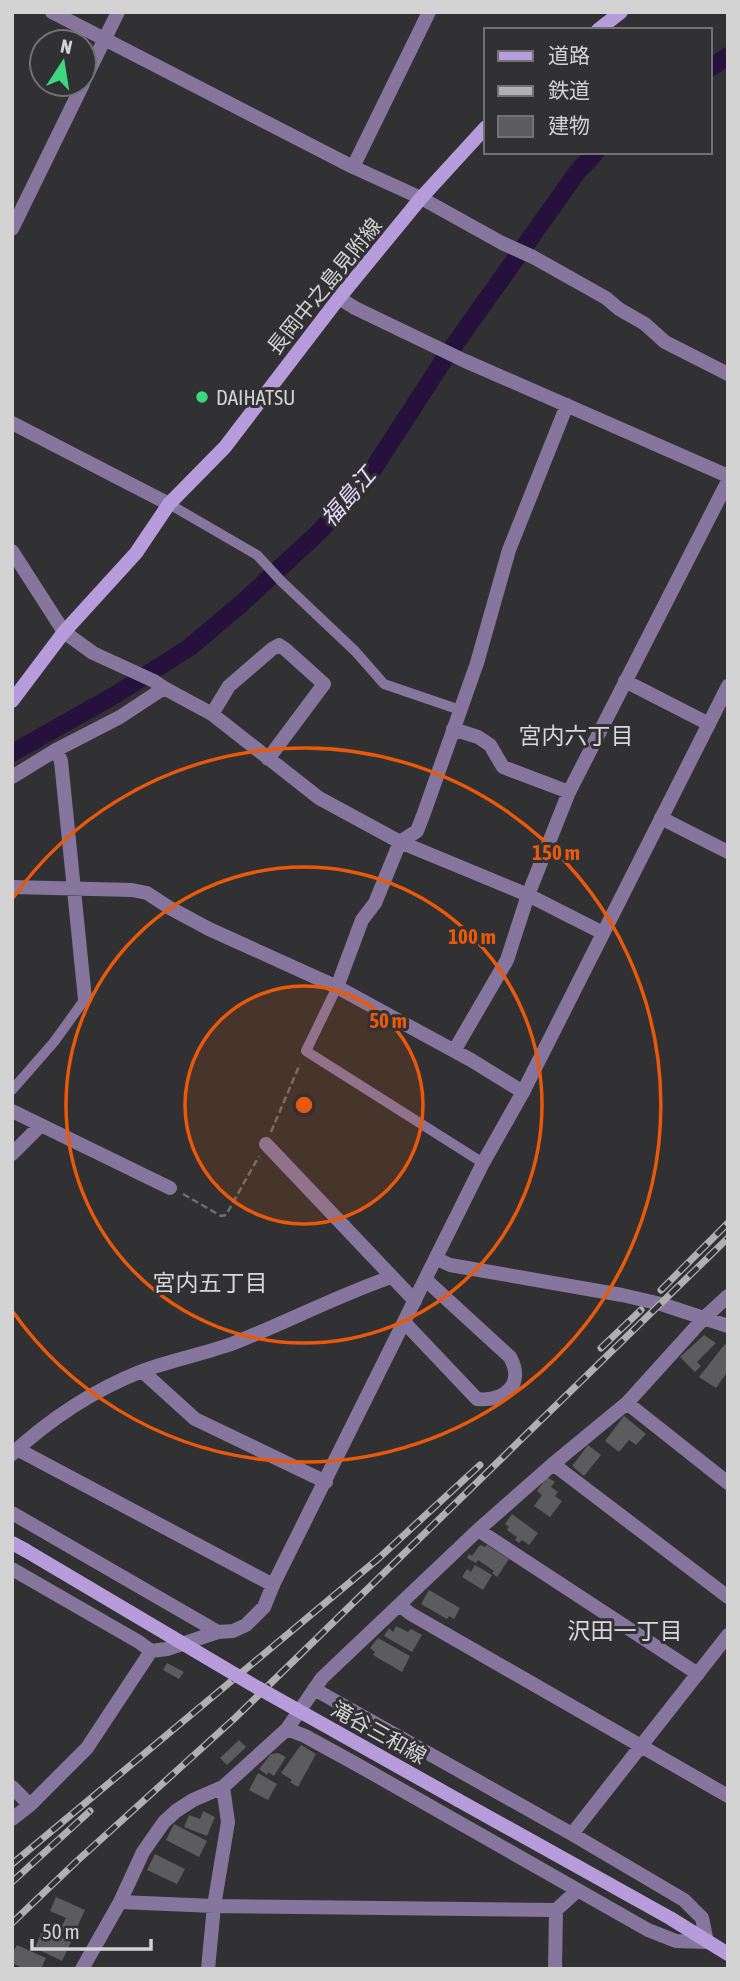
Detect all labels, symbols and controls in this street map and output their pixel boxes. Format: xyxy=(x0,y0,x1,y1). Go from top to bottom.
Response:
north arrow xyxy=(28,28,98,98)
legend xyxy=(484,28,712,154)
text: N xyxy=(59,34,74,58)
text: 道路 xyxy=(548,43,590,67)
text: 鉄道 xyxy=(548,78,590,102)
text: 建物 xyxy=(548,113,590,137)
street label: 長岡中之島見附線 xyxy=(262,213,386,359)
place label: DAIHATSU xyxy=(216,385,296,409)
marker: DAIHATSU xyxy=(194,389,210,405)
water label: 福島江 xyxy=(316,460,382,532)
district label: 宮内六丁目 xyxy=(519,723,634,749)
text: 150 m xyxy=(532,840,580,864)
text: 100 m xyxy=(448,924,496,948)
text: 50 m xyxy=(369,1008,407,1032)
centre of rings xyxy=(292,1093,316,1117)
district label: 宮内五丁目 xyxy=(153,1270,268,1296)
district label: 沢田一丁目 xyxy=(568,1618,683,1644)
street label: 滝谷三和線 xyxy=(327,1696,431,1768)
scale bar xyxy=(32,1908,150,1952)
text: 50 m xyxy=(42,1919,80,1943)

